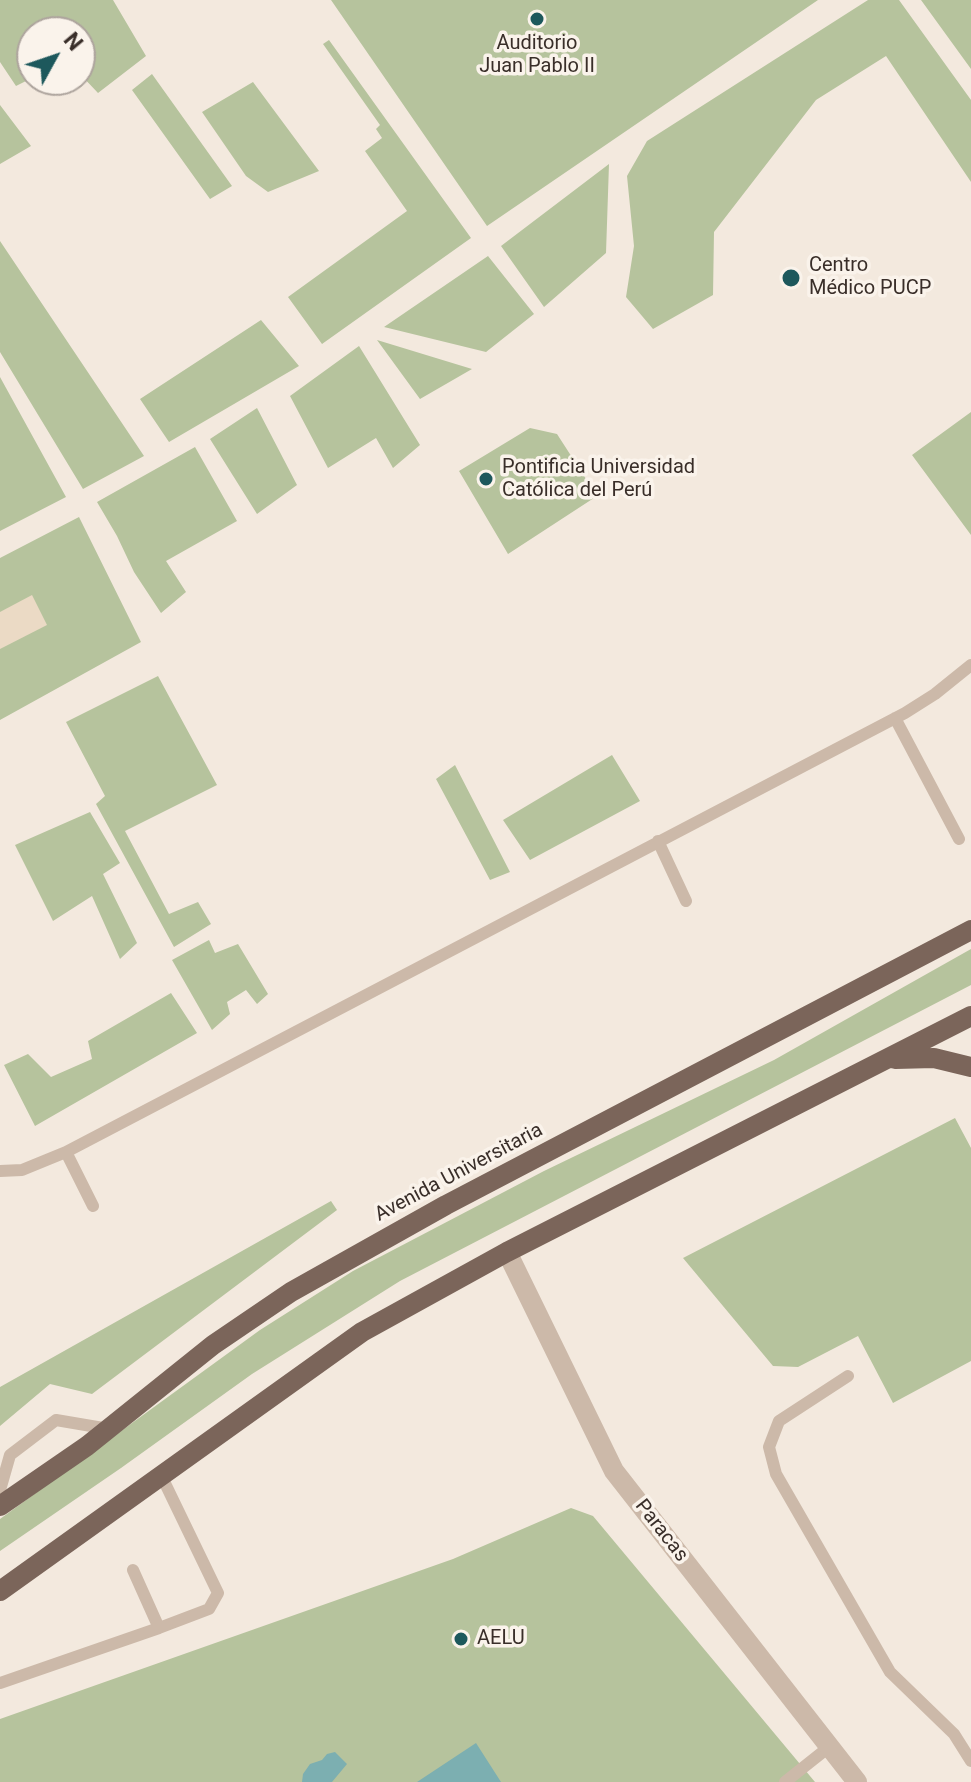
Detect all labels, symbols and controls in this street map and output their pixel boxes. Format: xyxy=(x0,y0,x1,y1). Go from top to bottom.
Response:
marker: Auditorio Juan Pablo II xyxy=(528,10,546,28)
north arrow xyxy=(16,16,96,96)
text: N xyxy=(59,28,88,56)
place label: Auditorio Juan Pablo II xyxy=(479,32,595,79)
place label: Centro Médico PUCP xyxy=(809,254,931,301)
marker: Centro Médico PUCP xyxy=(780,267,802,289)
place label: Pontificia Universidad Católica del Perú xyxy=(502,456,695,503)
marker: Pontificia Universidad Católica del Perú xyxy=(477,470,495,488)
street label: Avenida Universitaria xyxy=(371,1119,547,1227)
street label: Paracas xyxy=(629,1495,693,1567)
place label: AELU xyxy=(477,1627,525,1651)
marker: AELU xyxy=(452,1630,470,1648)

